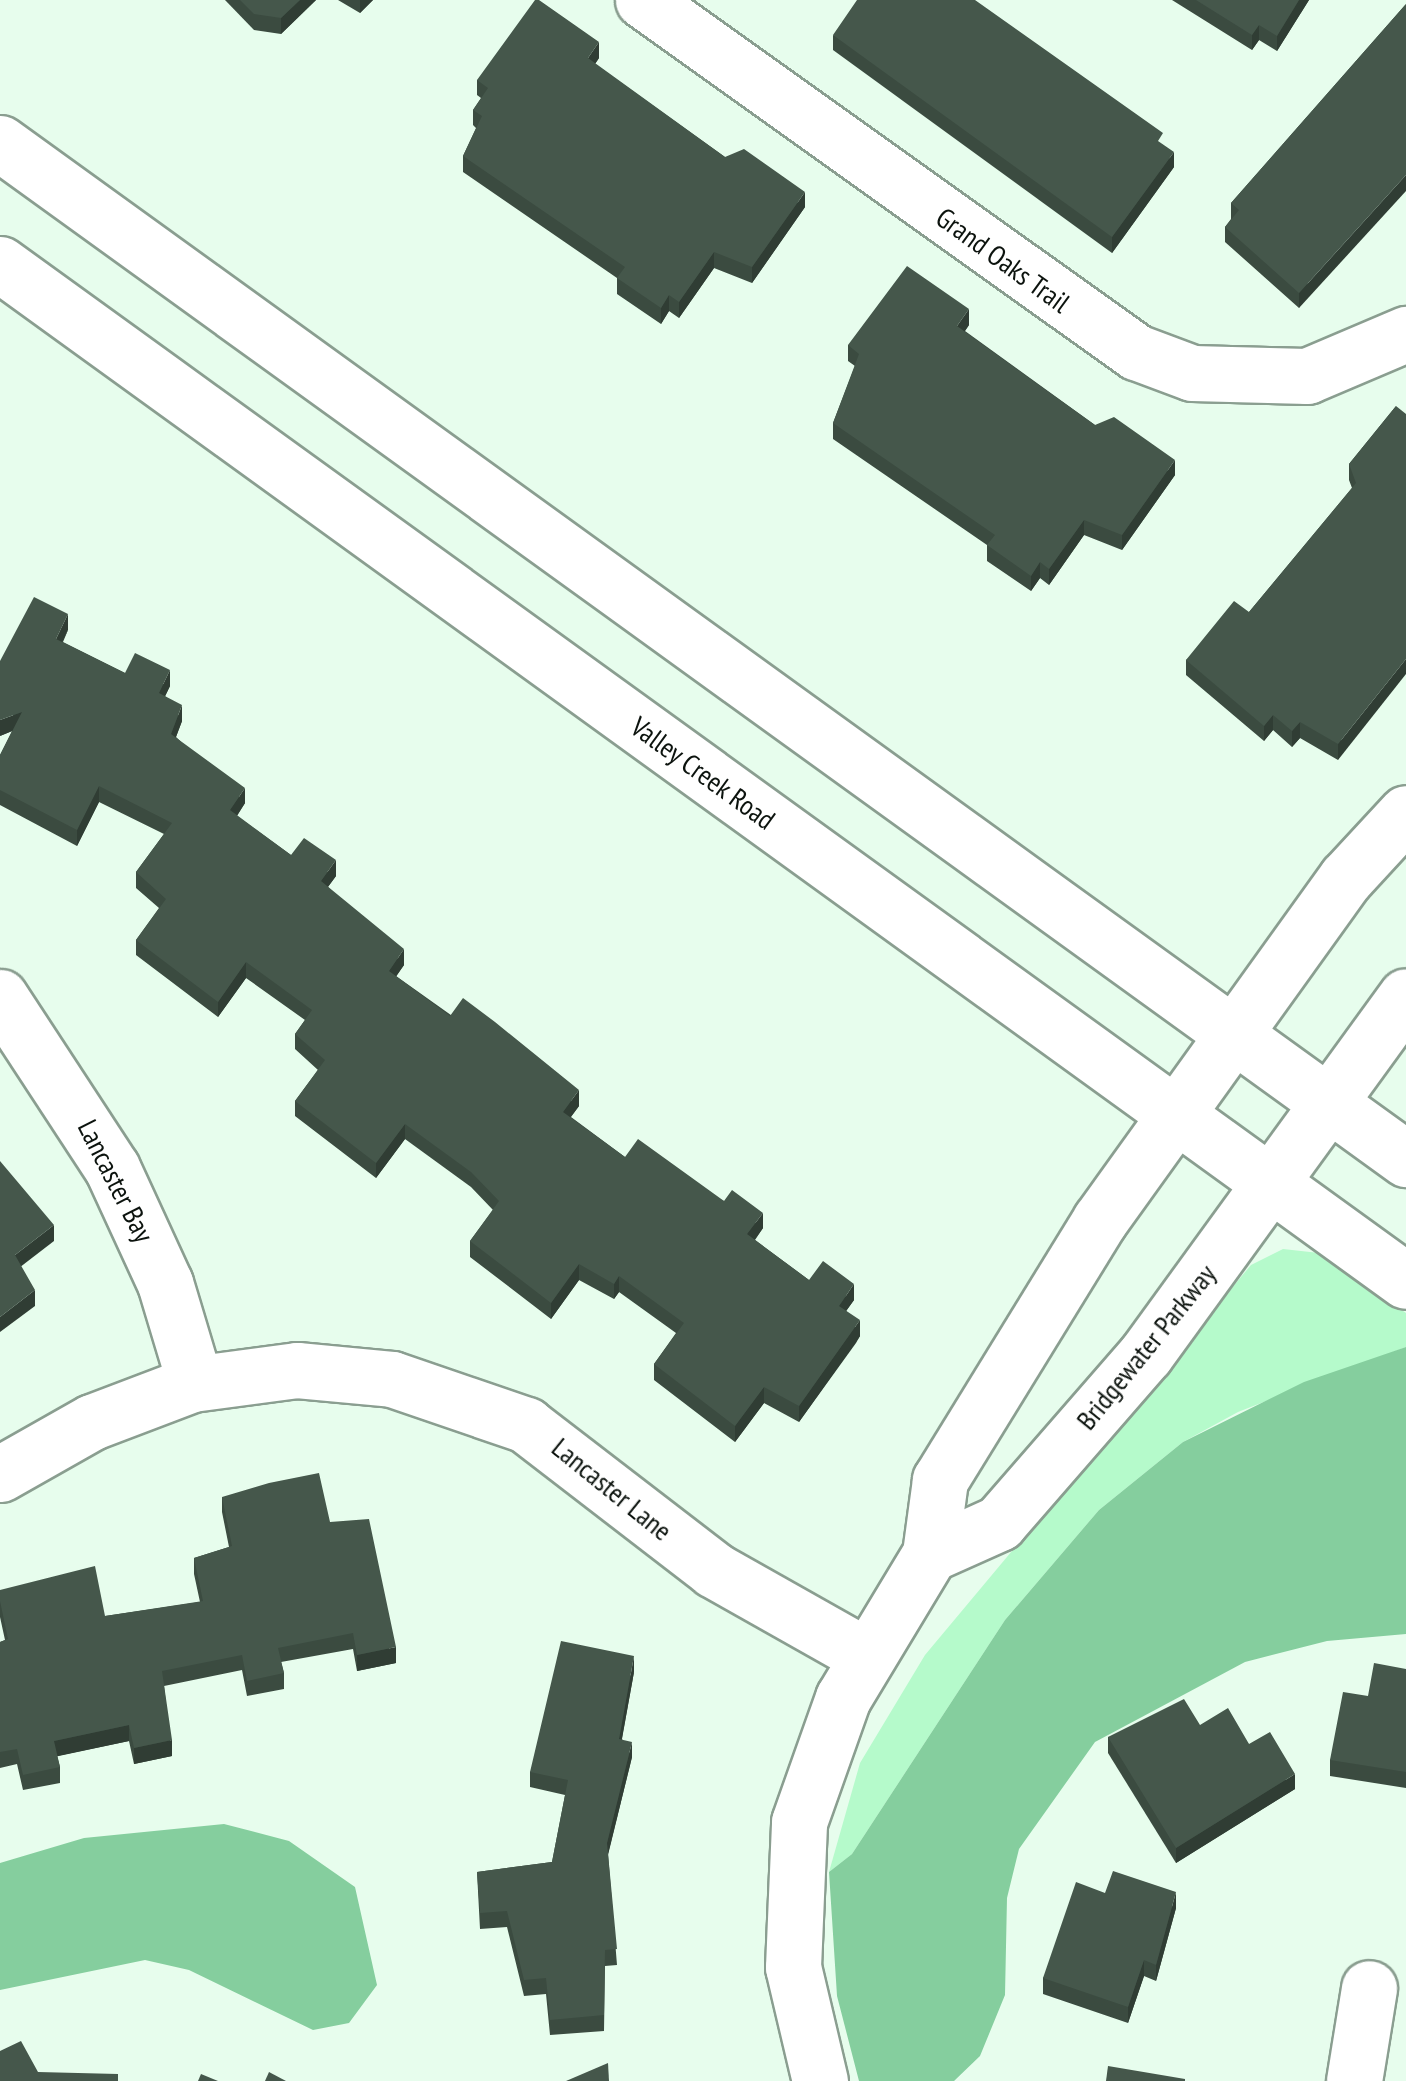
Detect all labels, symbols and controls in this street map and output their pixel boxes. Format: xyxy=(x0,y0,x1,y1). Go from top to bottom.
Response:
street label: Grand Oaks Trail xyxy=(929,200,1077,320)
street label: Valley Creek Road xyxy=(624,709,782,837)
street label: Lancaster Bay xyxy=(71,1114,161,1248)
street label: Bridgewater Parkway xyxy=(1069,1258,1223,1436)
street label: Lancaster Lane xyxy=(545,1431,679,1547)

